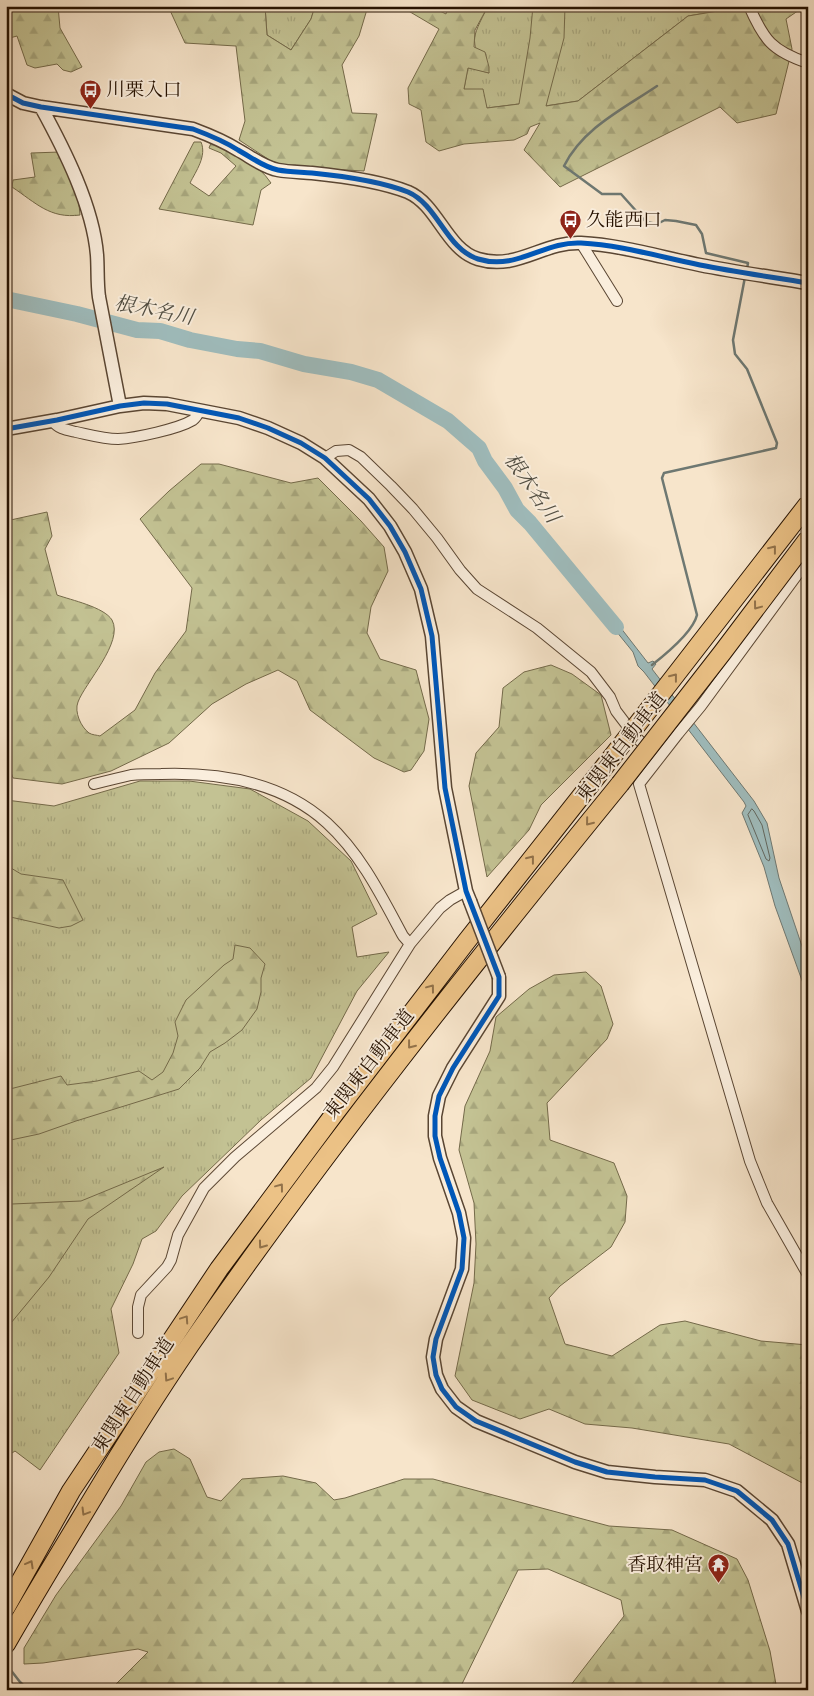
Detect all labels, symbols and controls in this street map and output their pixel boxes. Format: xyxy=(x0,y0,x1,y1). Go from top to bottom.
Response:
bus stop icon: 川栗入口 xyxy=(78,78,102,109)
place label: 川栗入口 xyxy=(106,78,182,102)
bus stop icon: 久能西口 xyxy=(558,208,582,239)
place label: 久能西口 xyxy=(586,208,662,232)
water label: 根木名川 xyxy=(112,290,198,330)
water label: 根木名川 xyxy=(499,448,566,530)
one-way arrow xyxy=(768,546,776,555)
one-way arrow xyxy=(755,600,763,609)
one-way arrow xyxy=(668,674,676,683)
street label: 東関東自動車道 xyxy=(571,687,671,807)
one-way arrow xyxy=(586,816,594,825)
one-way arrow xyxy=(525,856,534,865)
one-way arrow xyxy=(425,984,434,993)
street label: 東関東自動車道 xyxy=(319,1004,419,1124)
one-way arrow xyxy=(408,1039,417,1049)
one-way arrow xyxy=(274,1183,283,1193)
one-way arrow xyxy=(259,1239,267,1248)
one-way arrow xyxy=(179,1315,188,1324)
street label: 東関東自動車道 xyxy=(87,1333,179,1457)
one-way arrow xyxy=(165,1372,174,1382)
one-way arrow xyxy=(81,1506,91,1515)
place label: 香取神宮 xyxy=(627,1553,703,1577)
temple icon: 香取神宮 xyxy=(707,1553,731,1584)
one-way arrow xyxy=(23,1560,33,1569)

